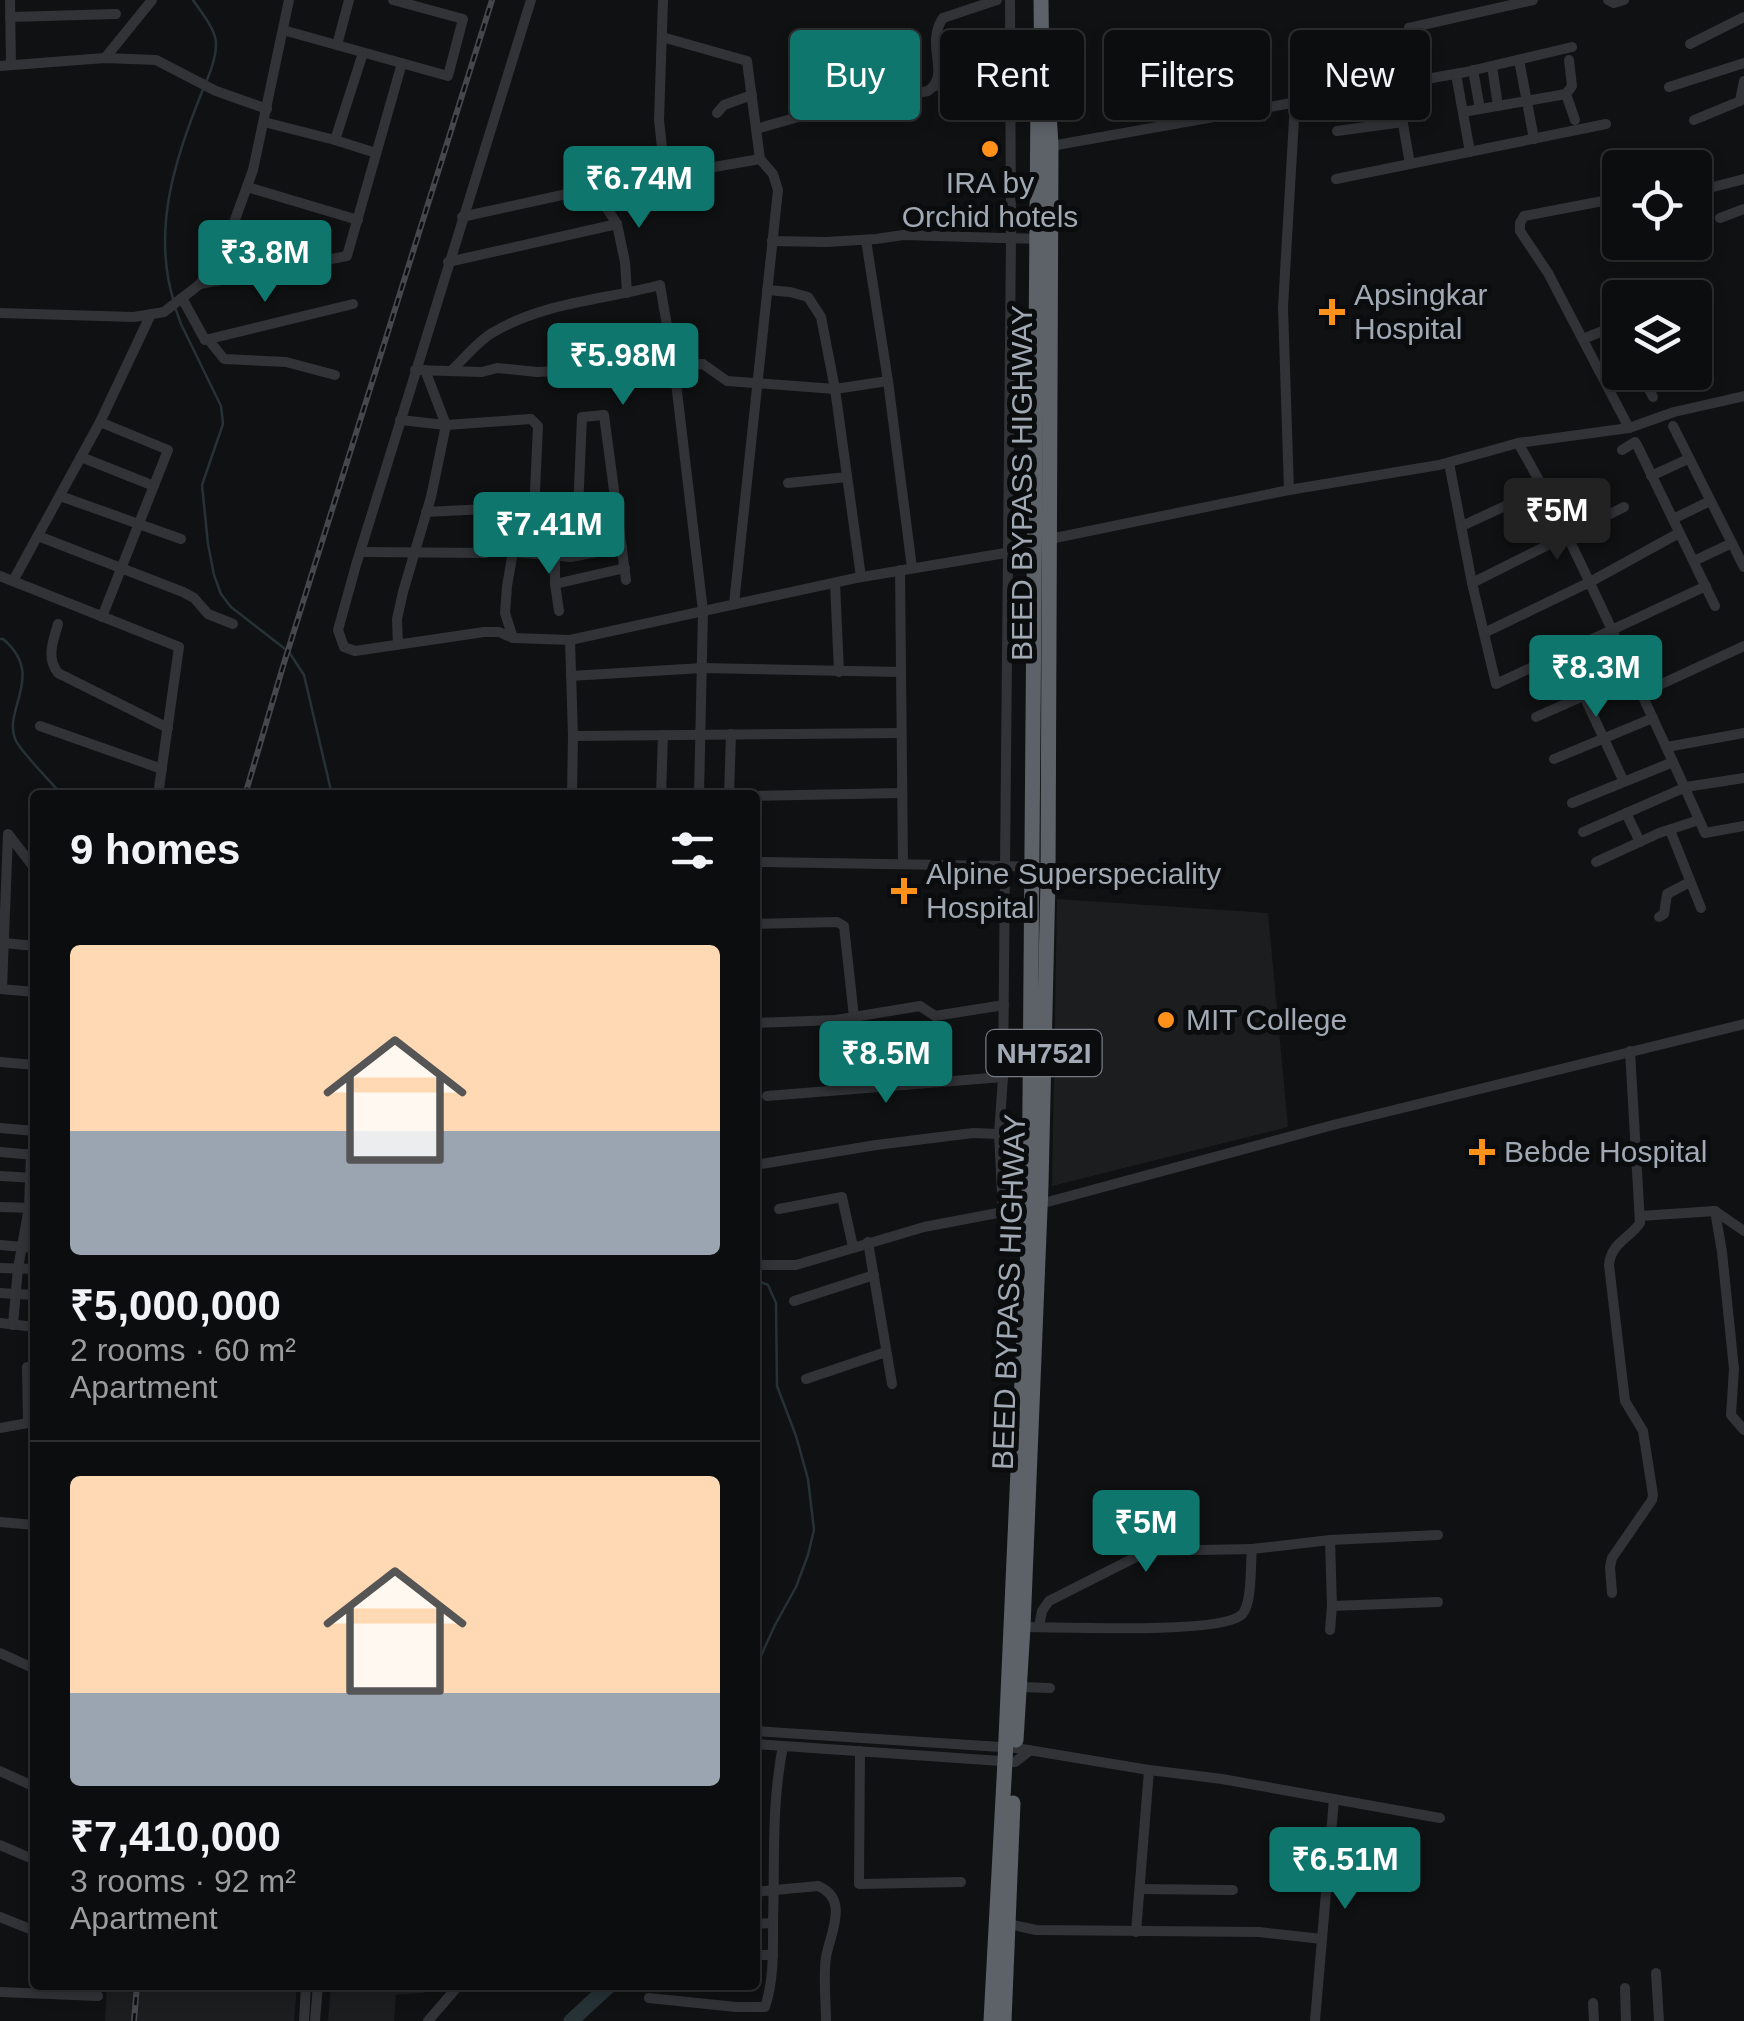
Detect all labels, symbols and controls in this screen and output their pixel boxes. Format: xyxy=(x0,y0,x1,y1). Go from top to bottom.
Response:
chip: Buy xyxy=(790,30,920,120)
chip: Rent xyxy=(940,30,1084,120)
chip: Filters xyxy=(1104,30,1270,120)
chip: New xyxy=(1290,30,1430,120)
marker: IRA by Orchid hotels xyxy=(979,138,1001,160)
pin: ₹6.74M xyxy=(558,146,720,231)
map controls xyxy=(1602,150,1712,390)
button: locate xyxy=(1602,150,1712,260)
text: ₹6.74M xyxy=(585,160,693,196)
place label: IRA by Orchid hotels xyxy=(902,166,1078,233)
pin: ₹3.8M xyxy=(195,220,335,305)
text: ₹3.8M xyxy=(220,234,310,270)
place label: Apsingkar Hospital xyxy=(1354,278,1487,345)
button: layers xyxy=(1602,280,1712,390)
marker: Apsingkar Hospital xyxy=(1319,299,1345,325)
street label: BEED BYPASS HIGHWAY xyxy=(1005,305,1038,661)
pin: ₹5.98M xyxy=(542,323,704,408)
text: ₹5.98M xyxy=(569,337,677,373)
pin: ₹5M xyxy=(1509,478,1605,563)
pin: ₹7.41M xyxy=(468,492,630,577)
text: ₹5M xyxy=(1526,492,1588,528)
text: ₹7.41M xyxy=(495,506,603,542)
pin: ₹8.3M xyxy=(1526,635,1666,720)
text: ₹8.3M xyxy=(1551,649,1641,685)
icon: filters xyxy=(665,823,720,878)
text: 9 homes xyxy=(70,826,240,873)
place label: Alpine Superspeciality Hospital xyxy=(926,857,1221,924)
marker: Alpine Superspeciality Hospital xyxy=(891,878,917,904)
place label: MIT College xyxy=(1186,1003,1347,1036)
marker: MIT College xyxy=(1155,1009,1177,1031)
icon: home xyxy=(305,1010,485,1190)
pin: ₹8.5M xyxy=(816,1021,956,1106)
road number: NH752I xyxy=(986,1030,1102,1076)
text: ₹8.5M xyxy=(841,1035,931,1071)
street label: BEED BYPASS HIGHWAY xyxy=(986,1113,1031,1471)
place label: Bebde Hospital xyxy=(1504,1135,1707,1168)
marker: Bebde Hospital xyxy=(1469,1139,1495,1165)
text: ₹5,000,000 xyxy=(70,1282,281,1329)
text: 2 rooms · 60 m² xyxy=(70,1332,296,1368)
text: Apartment xyxy=(70,1369,218,1405)
pin: ₹5M xyxy=(1098,1490,1194,1575)
text: ₹5M xyxy=(1115,1504,1177,1540)
icon: home xyxy=(305,1541,485,1721)
text: ₹7,410,000 xyxy=(70,1813,281,1860)
pin: ₹6.51M xyxy=(1264,1827,1426,1912)
text: ₹6.51M xyxy=(1291,1841,1399,1877)
text: 3 rooms · 92 m² xyxy=(70,1863,296,1899)
text: Apartment xyxy=(70,1900,218,1936)

